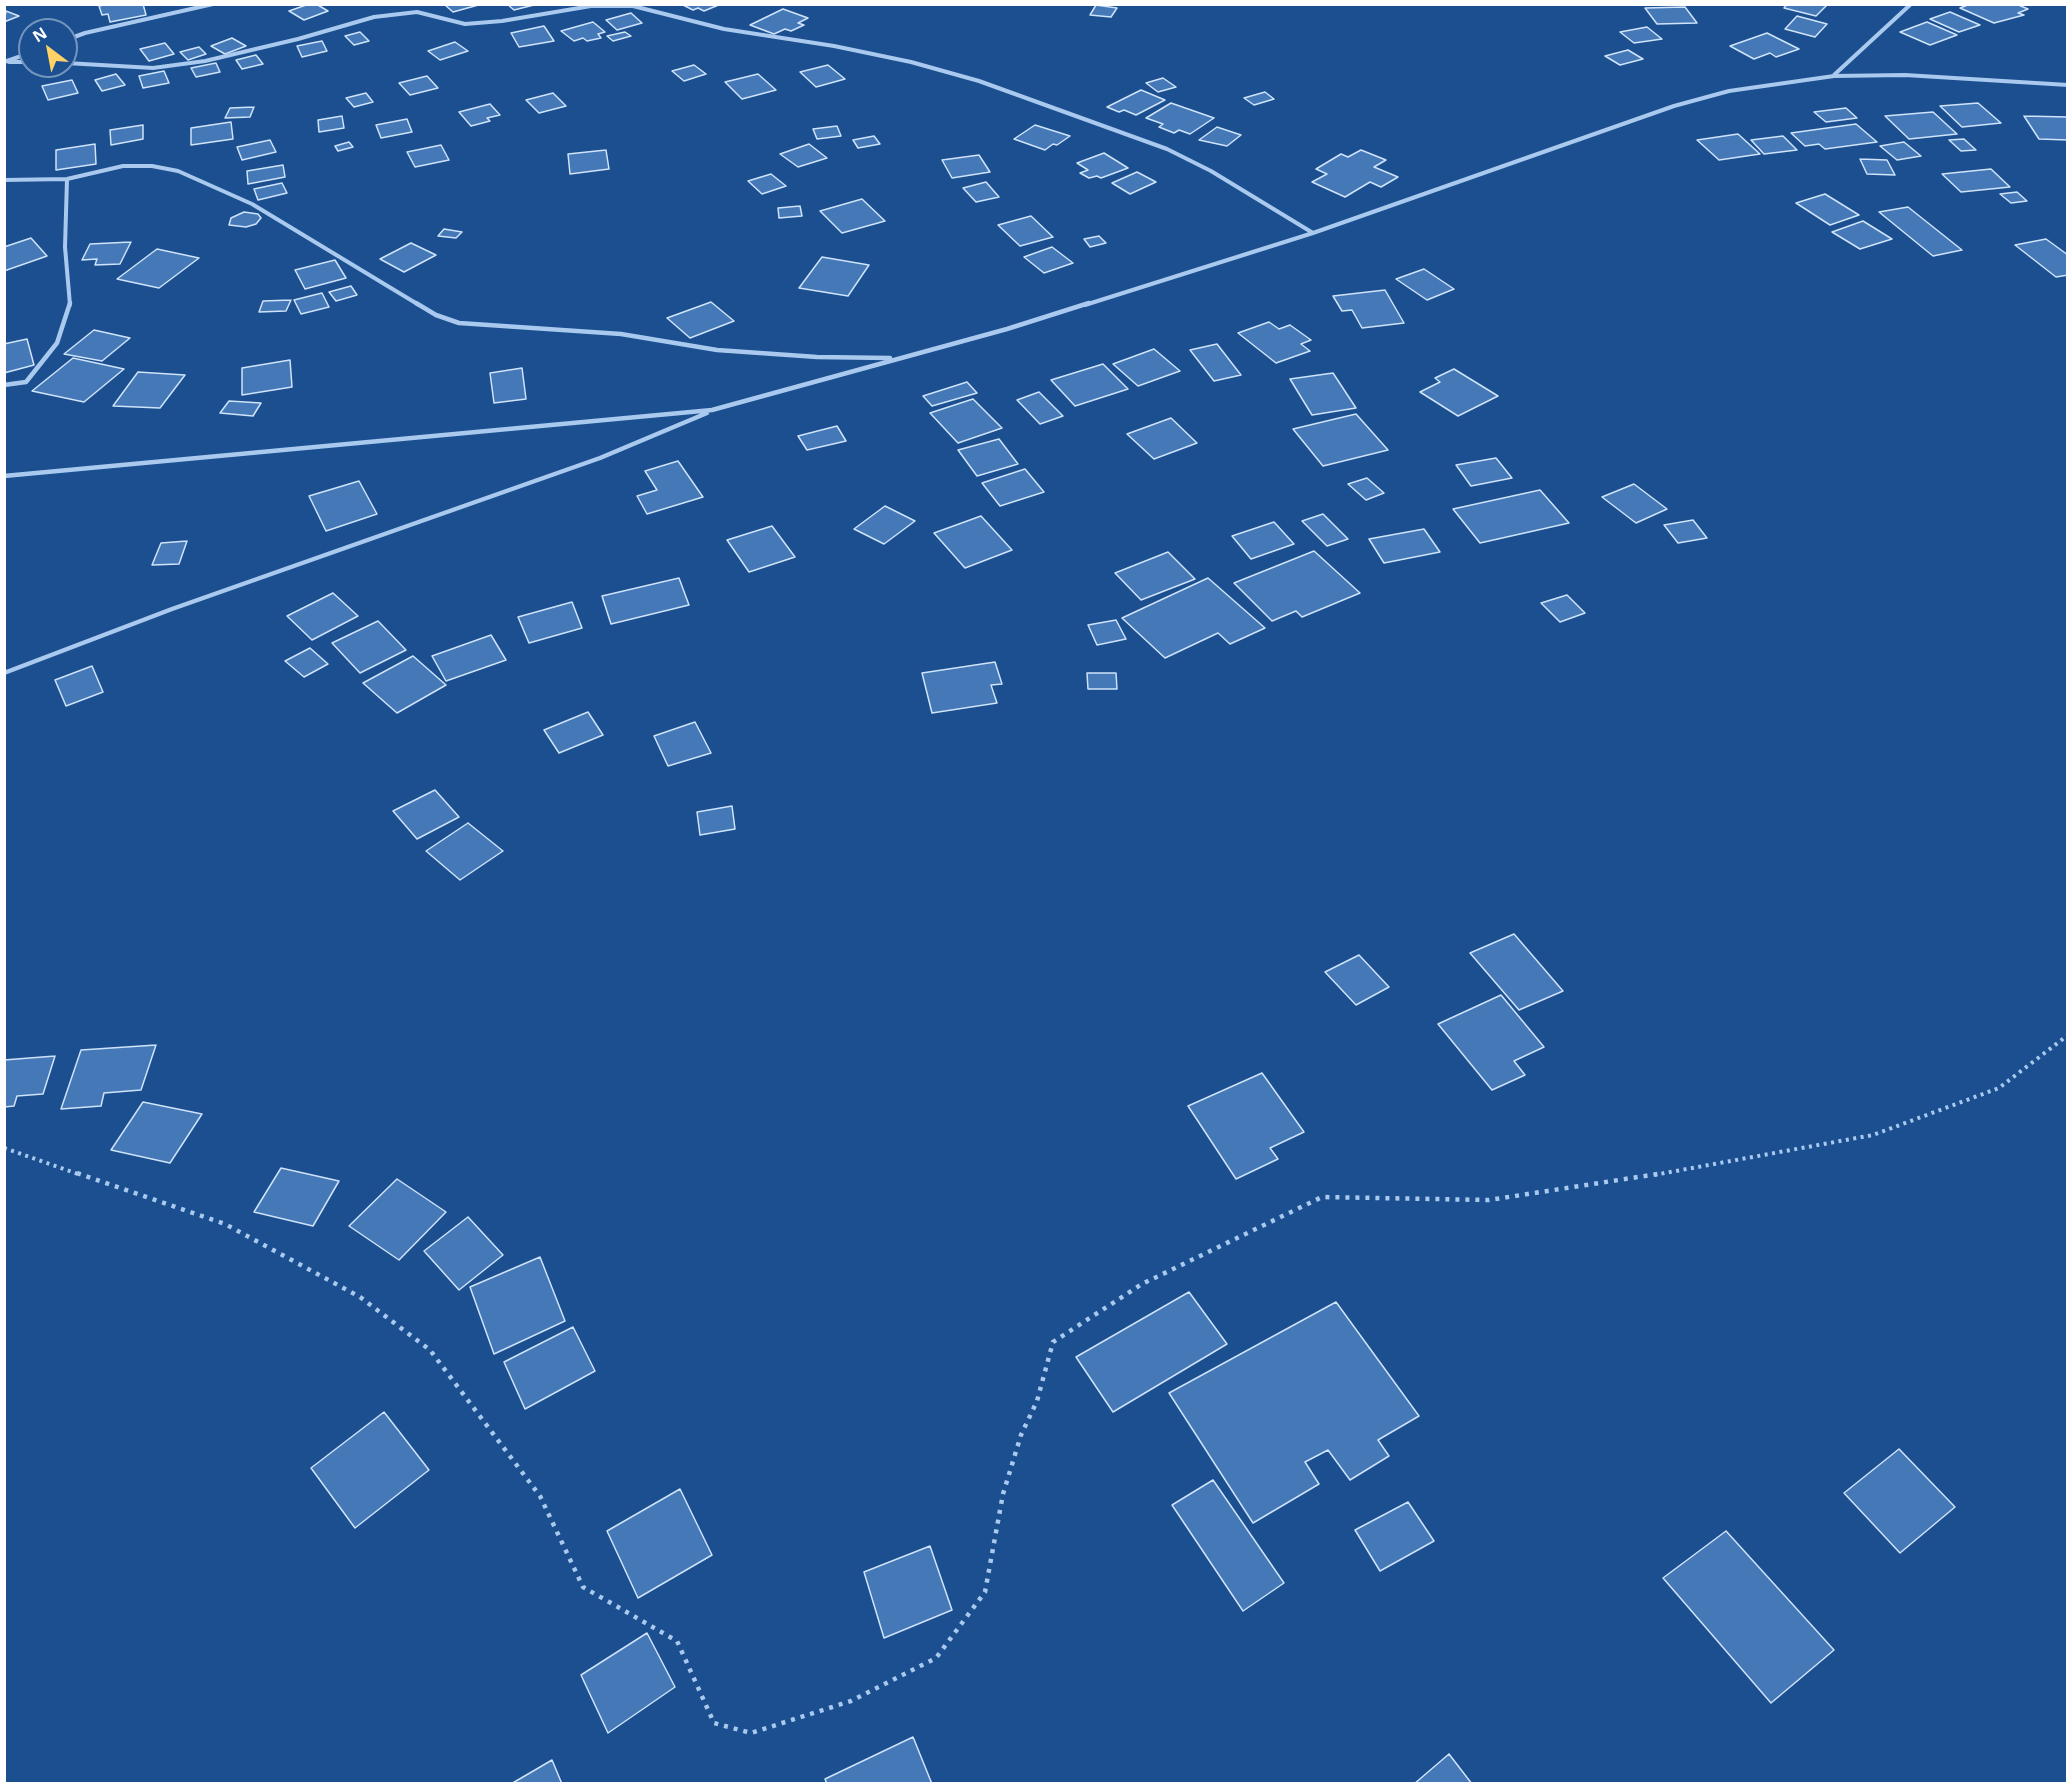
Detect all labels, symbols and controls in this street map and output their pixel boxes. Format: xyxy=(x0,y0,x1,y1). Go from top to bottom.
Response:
north arrow xyxy=(18,18,78,78)
text: N xyxy=(28,22,51,47)

